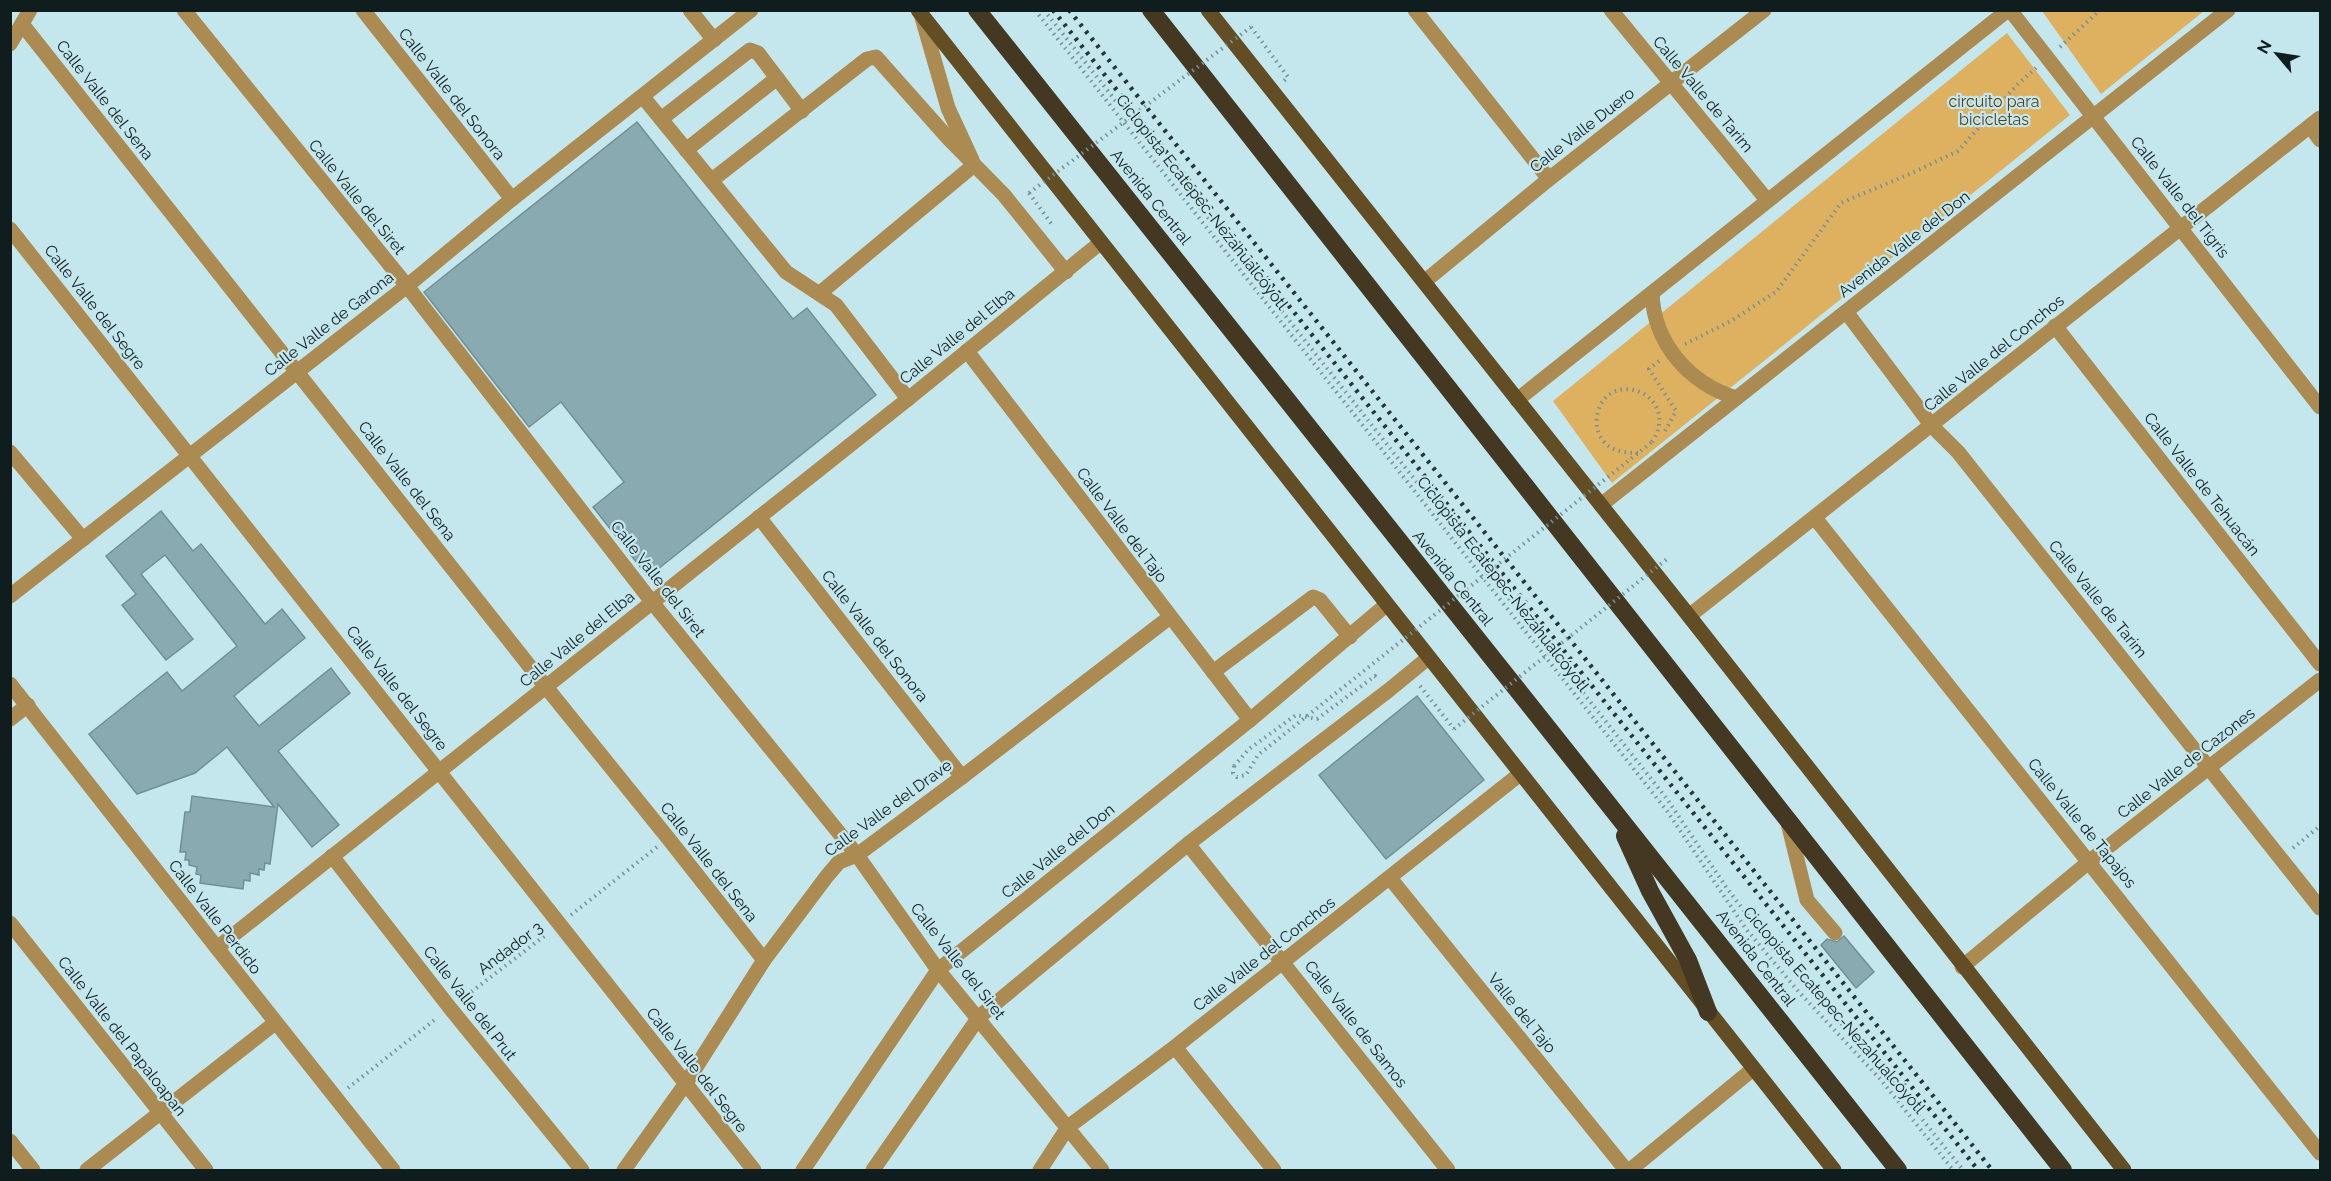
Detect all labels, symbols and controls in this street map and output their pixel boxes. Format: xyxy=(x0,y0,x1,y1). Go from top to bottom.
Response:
street label: Calle Valle del Sonora xyxy=(395,24,509,164)
north arrow xyxy=(2247,24,2307,84)
street label: Calle Valle de Tarim xyxy=(1649,32,1757,156)
street label: Calle Valle del Sena xyxy=(52,36,158,164)
text: N xyxy=(2253,37,2276,57)
street label: Calle Valle Duero xyxy=(1526,83,1638,177)
street label: Ciclopista Ecatepec-Nezahualcóyotl xyxy=(1112,91,1292,314)
park label: circuito para bicicletas xyxy=(1948,92,2040,129)
street label: Calle Valle del Tigris xyxy=(2127,132,2234,262)
street label: Calle Valle del Siret xyxy=(305,136,410,259)
street label: Avenida Central xyxy=(1107,146,1196,249)
street label: Avenida Valle del Don xyxy=(1835,187,1973,301)
street label: Calle Valle del Segre xyxy=(40,241,150,373)
street label: Calle Valle de Garona xyxy=(261,268,397,380)
street label: Calle Valle del Elba xyxy=(896,284,1018,388)
street label: Calle Valle del Conchos xyxy=(1920,290,2068,415)
street label: Calle Valle de Tehuacán xyxy=(2140,408,2264,560)
street label: Calle Valle del Sena xyxy=(354,417,460,545)
street label: Calle Valle del Tajo xyxy=(1073,464,1171,586)
street label: Ciclopista Ecatepec-Nezahualcóyotl xyxy=(1413,473,1593,696)
street label: Calle Valle del Siret xyxy=(607,517,710,642)
street label: Avenida Central xyxy=(1409,527,1498,630)
street label: Calle Valle de Tarim xyxy=(2045,536,2151,662)
street label: Calle Valle del Sonora xyxy=(818,566,932,706)
street label: Calle Valle del Elba xyxy=(516,587,638,691)
street label: Calle Valle del Segre xyxy=(342,622,452,754)
street label: Calle Valle de Cazones xyxy=(2114,703,2259,823)
street label: Calle Valle de Tapajos xyxy=(2024,754,2140,892)
street label: Calle Valle del Drave xyxy=(821,755,955,861)
street label: Calle Valle del Sena xyxy=(656,798,762,926)
street label: Calle Valle del Don xyxy=(998,800,1118,902)
street label: Calle Valle Perdido xyxy=(164,856,266,978)
street label: Calle Valle del Conchos xyxy=(1189,893,1339,1015)
street label: Calle Valle del Siret xyxy=(907,899,1010,1024)
street label: Ciclopista Ecatepec-Nezahualcóyotl xyxy=(1739,903,1930,1118)
street label: Avenida Central xyxy=(1712,906,1800,1011)
street label: Andador 3 xyxy=(474,917,546,979)
street label: Calle Valle del Prut xyxy=(419,942,521,1065)
street label: Calle Valle del Papaloapan xyxy=(54,952,190,1120)
street label: Calle Valle de Samos xyxy=(1300,957,1412,1092)
street label: Valle del Tajo xyxy=(1484,969,1560,1057)
street label: Calle Valle del Segre xyxy=(642,1004,752,1136)

